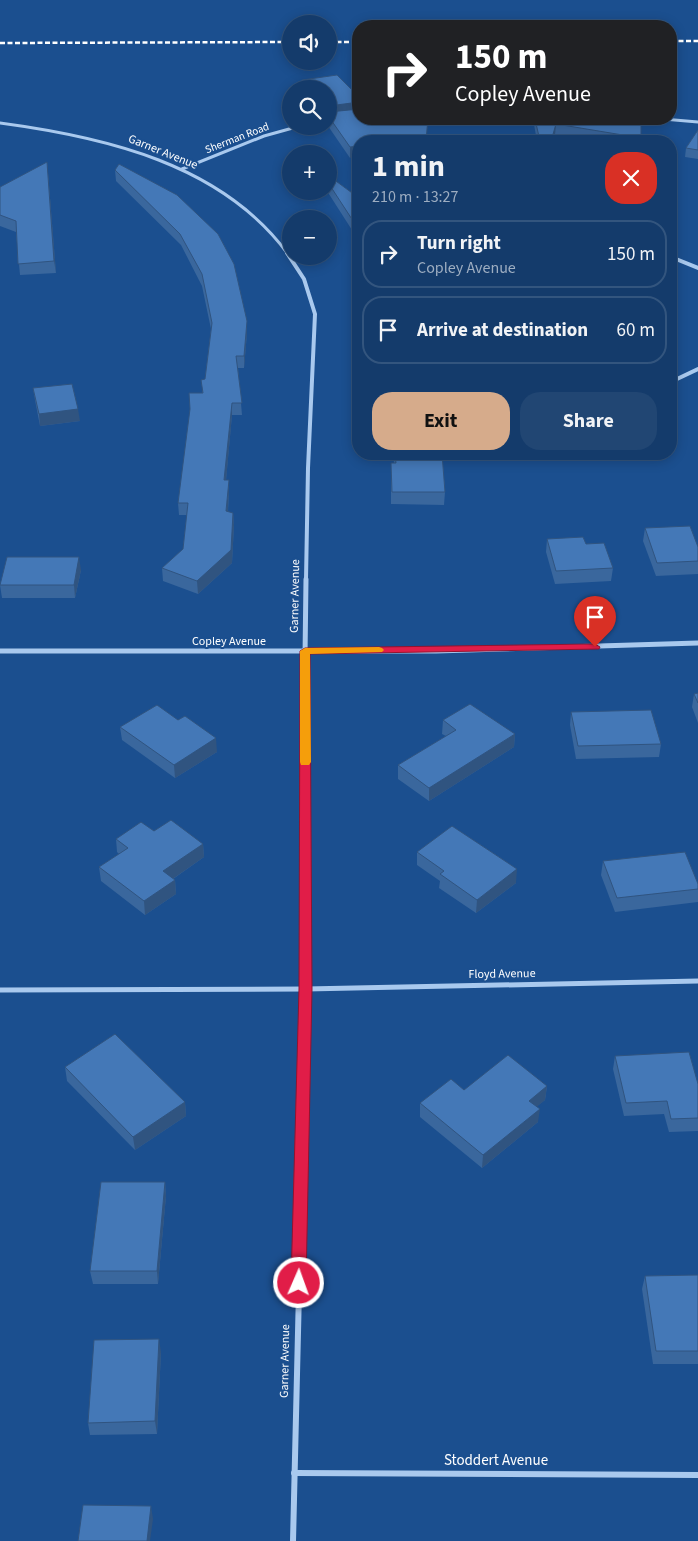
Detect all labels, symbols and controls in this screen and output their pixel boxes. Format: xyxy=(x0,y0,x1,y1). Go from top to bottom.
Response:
map controls xyxy=(282,15,337,265)
button: sound xyxy=(282,15,337,70)
text: 150 m xyxy=(455,32,547,82)
icon: right xyxy=(372,40,437,105)
text: Copley Avenue xyxy=(455,78,591,110)
button: search xyxy=(282,80,337,135)
street label: Sherman Road xyxy=(203,119,271,157)
street label: Garner Avenue xyxy=(126,130,200,174)
button: + xyxy=(282,145,337,200)
text: 1 min xyxy=(372,145,445,188)
button: close xyxy=(605,152,657,204)
text: 210 m · 13:27 xyxy=(372,186,459,208)
button: − xyxy=(282,210,337,265)
text: Turn right xyxy=(417,230,501,257)
icon: right xyxy=(374,240,402,268)
text: 150 m xyxy=(607,241,655,268)
text: Copley Avenue xyxy=(417,257,516,279)
icon: arrive xyxy=(374,316,402,344)
text: Arrive at destination xyxy=(417,317,588,344)
text: 60 m xyxy=(617,317,655,344)
button: Exit xyxy=(372,392,510,450)
button: Share xyxy=(520,392,657,450)
street label: Garner Avenue xyxy=(286,559,304,633)
pin xyxy=(574,596,616,647)
icon: arrive xyxy=(581,603,609,631)
street label: Copley Avenue xyxy=(192,633,266,650)
street label: Floyd Avenue xyxy=(468,965,536,983)
position arrow xyxy=(272,1256,324,1308)
street label: Garner Avenue xyxy=(276,1324,294,1398)
street label: Stoddert Avenue xyxy=(444,1450,548,1471)

